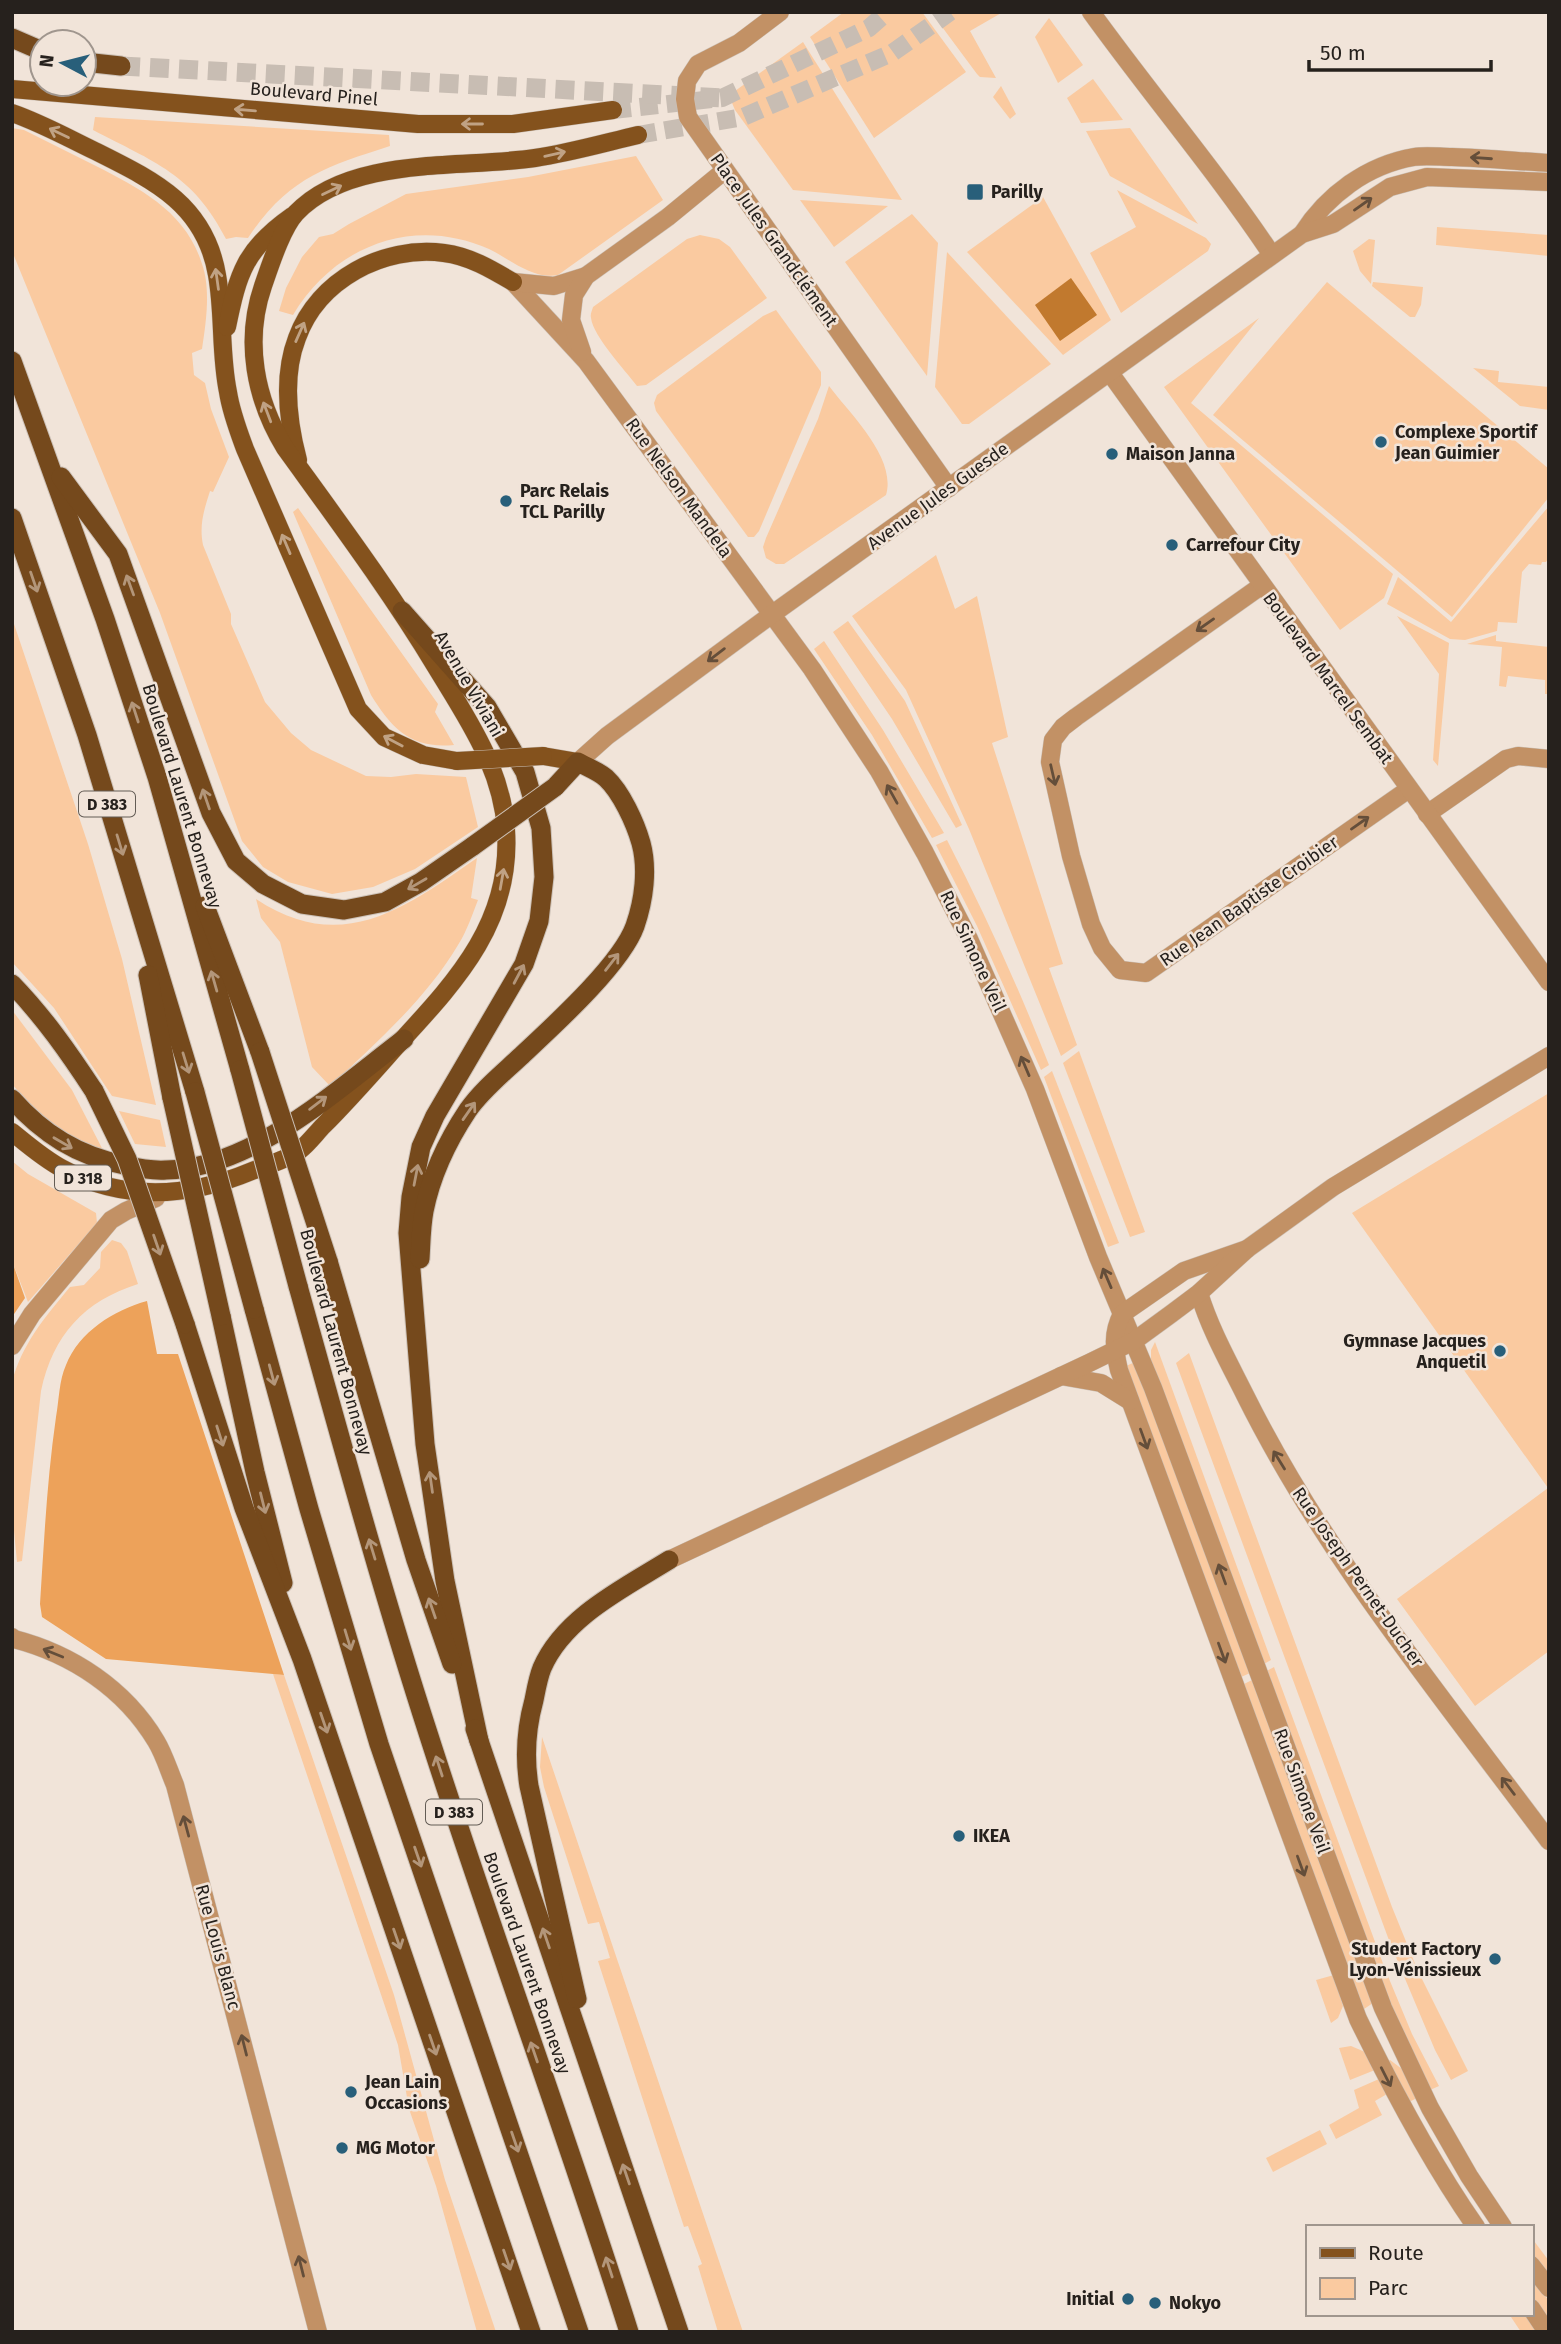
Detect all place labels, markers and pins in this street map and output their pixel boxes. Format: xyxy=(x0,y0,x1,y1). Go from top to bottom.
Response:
place label: Parilly xyxy=(991,181,1044,203)
marker: Parilly xyxy=(965,182,985,202)
place label: Complexe Sportif Jean Guimier xyxy=(1394,421,1538,464)
marker: Complexe Sportif Jean Guimier xyxy=(1373,434,1389,450)
place label: Maison Janna xyxy=(1126,443,1235,465)
marker: Maison Janna xyxy=(1104,446,1120,462)
place label: Parc Relais TCL Parilly xyxy=(520,480,609,523)
marker: Parc Relais TCL Parilly xyxy=(498,493,514,509)
place label: Carrefour City xyxy=(1186,534,1301,556)
marker: Carrefour City xyxy=(1164,537,1180,553)
place label: Gymnase Jacques Anquetil xyxy=(1343,1330,1487,1373)
marker: Gymnase Jacques Anquetil xyxy=(1492,1343,1508,1359)
place label: IKEA xyxy=(973,1825,1010,1847)
marker: IKEA xyxy=(951,1828,967,1844)
place label: Student Factory Lyon-Vénissieux xyxy=(1349,1938,1482,1981)
marker: Student Factory Lyon-Vénissieux xyxy=(1487,1951,1503,1967)
place label: Jean Lain Occasions xyxy=(364,2071,447,2114)
marker: Jean Lain Occasions xyxy=(343,2084,359,2100)
place label: MG Motor xyxy=(356,2137,436,2159)
marker: MG Motor xyxy=(334,2140,350,2156)
place label: Initial xyxy=(1066,2288,1115,2310)
marker: Initial xyxy=(1120,2291,1136,2307)
place label: Nokyo xyxy=(1169,2292,1221,2314)
marker: Nokyo xyxy=(1147,2295,1163,2311)

